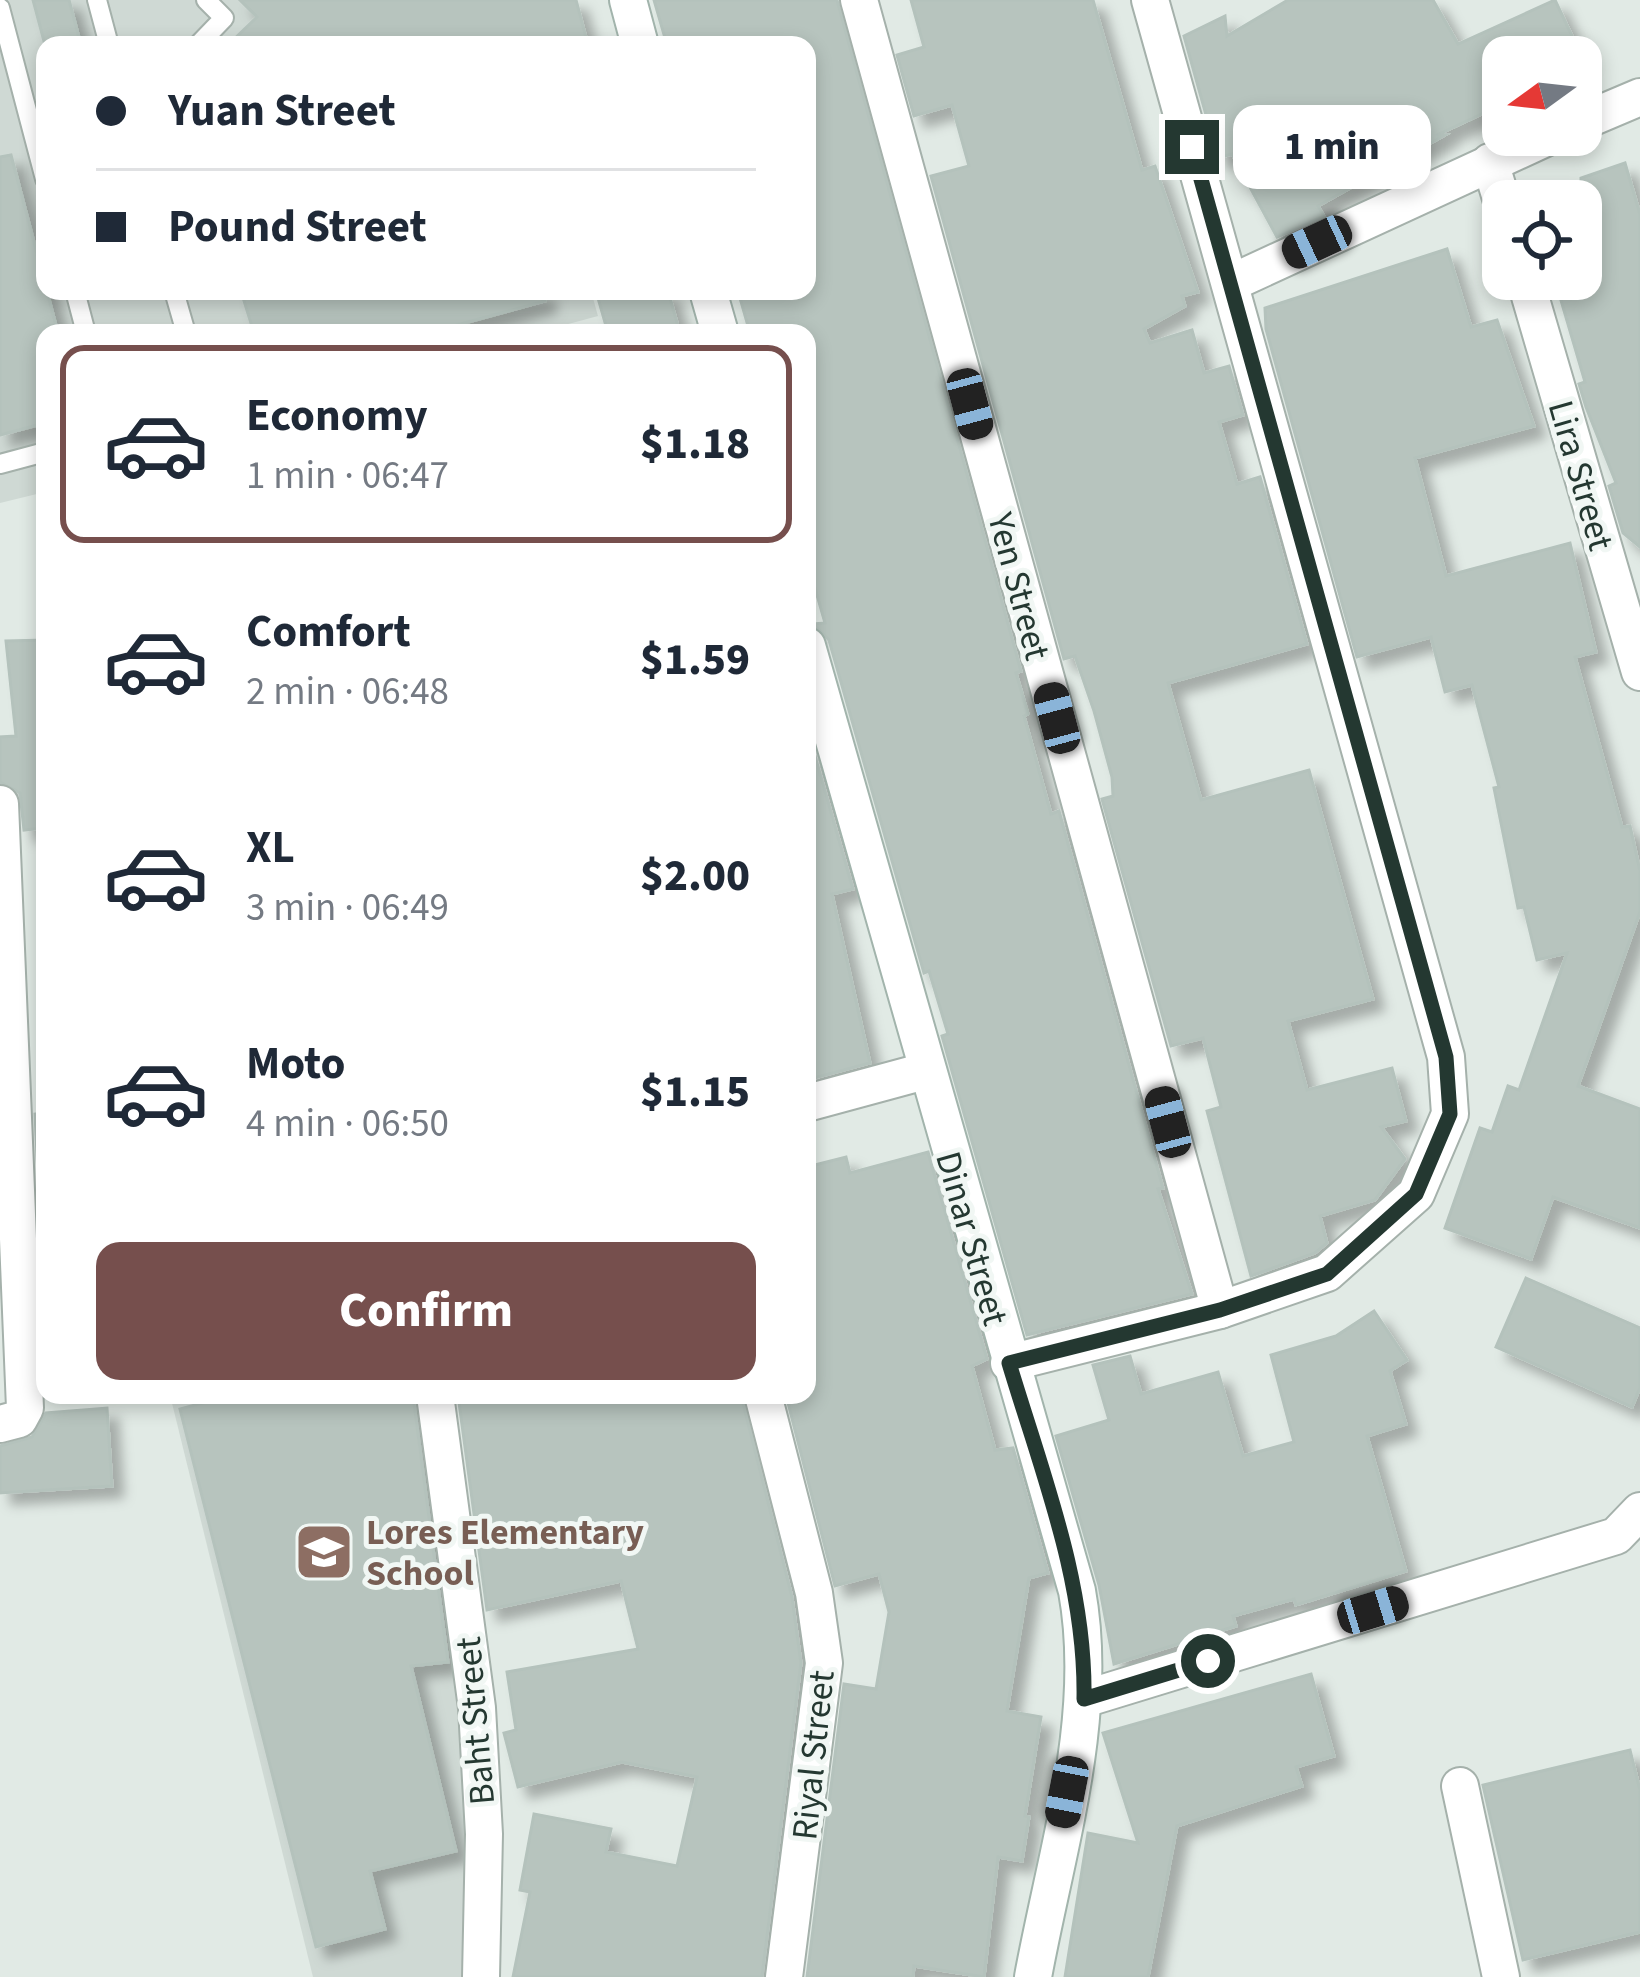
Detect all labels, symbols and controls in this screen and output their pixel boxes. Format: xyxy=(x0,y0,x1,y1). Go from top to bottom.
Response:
north arrow xyxy=(1482,36,1602,156)
map controls xyxy=(1482,36,1602,300)
text: Yuan Street xyxy=(168,79,396,143)
callout: 1 min xyxy=(1234,105,1432,189)
text: 1 min xyxy=(1284,119,1380,175)
route end xyxy=(1165,120,1219,174)
button: locate xyxy=(1482,180,1602,300)
text: Pound Street xyxy=(168,195,427,259)
car xyxy=(1277,210,1357,274)
car xyxy=(943,365,997,443)
text: Economy xyxy=(246,384,428,448)
icon: car xyxy=(102,390,210,498)
street label: Lira Street xyxy=(1535,395,1626,556)
text: $1.18 xyxy=(640,412,750,476)
text: 1 min · 06:47 xyxy=(246,448,449,504)
street label: Yen Street xyxy=(974,506,1063,666)
text: Comfort xyxy=(246,600,411,664)
icon: car xyxy=(102,606,210,714)
text: $1.59 xyxy=(640,628,750,692)
text: 2 min · 06:48 xyxy=(246,664,449,720)
car xyxy=(1030,679,1084,757)
text: XL xyxy=(246,816,295,880)
icon: car xyxy=(102,822,210,930)
text: $2.00 xyxy=(640,844,750,908)
text: 3 min · 06:49 xyxy=(246,880,449,936)
text: Moto xyxy=(246,1032,345,1096)
icon: car xyxy=(102,1038,210,1146)
text: $1.15 xyxy=(640,1060,750,1124)
car xyxy=(1141,1083,1195,1161)
text: 4 min · 06:50 xyxy=(246,1096,449,1152)
street label: Dinar Street xyxy=(922,1145,1021,1331)
button: Confirm xyxy=(96,1242,756,1380)
place label: Lores Elementary School xyxy=(366,1507,644,1599)
school or university icon: Lores Elementary School xyxy=(293,1521,355,1583)
car xyxy=(1333,1582,1413,1638)
route start xyxy=(1181,1634,1235,1688)
street label: Baht Street xyxy=(443,1635,508,1807)
street label: Riyal Street xyxy=(779,1668,848,1842)
car xyxy=(1042,1753,1092,1831)

